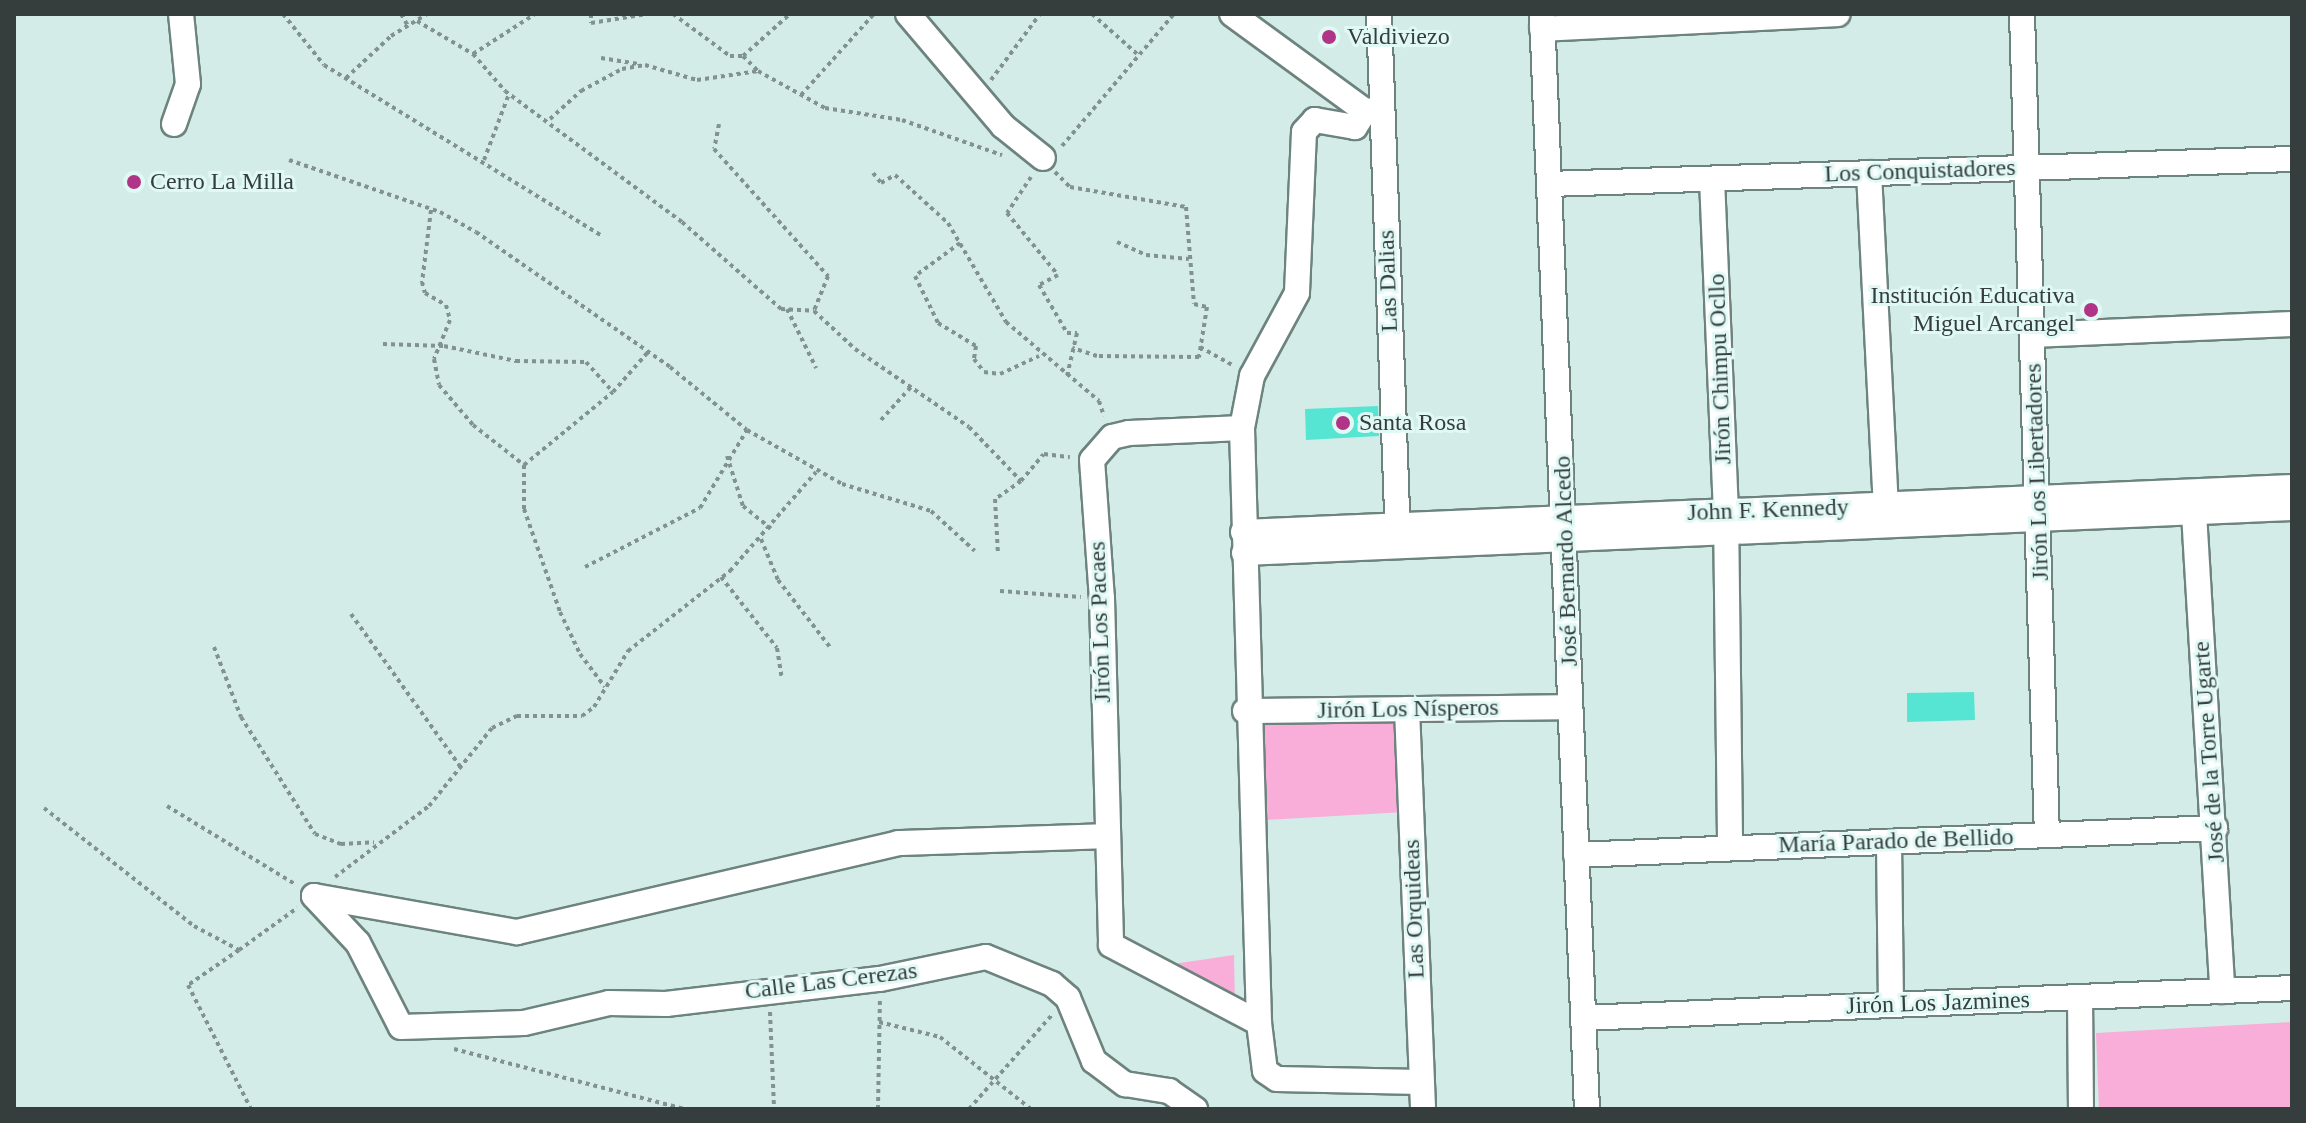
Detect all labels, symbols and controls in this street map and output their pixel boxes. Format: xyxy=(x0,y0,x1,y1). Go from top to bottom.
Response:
place label: Valdiviezo xyxy=(1347,23,1450,51)
marker: Valdiviezo xyxy=(1318,26,1340,48)
street label: Los Conquistadores xyxy=(1824,153,2016,189)
place label: Cerro La Milla xyxy=(150,168,294,196)
marker: Cerro La Milla xyxy=(125,173,143,191)
street label: Las Dalias xyxy=(1372,230,1404,332)
street label: Jirón Chimpu Ocllo xyxy=(1702,273,1738,465)
place label: Institución Educativa Miguel Arcangel xyxy=(1870,282,2075,338)
marker: Institución Educativa Miguel Arcangel xyxy=(2082,301,2100,319)
street label: Jirón Los Libertadores xyxy=(2019,363,2055,581)
place label: Santa Rosa xyxy=(1359,409,1466,437)
marker: Santa Rosa xyxy=(1334,414,1352,432)
street label: José Bernardo Alcedo xyxy=(1548,455,1584,667)
street label: John F. Kennedy xyxy=(1687,493,1849,527)
street label: Jirón Los Pacaes xyxy=(1083,541,1117,703)
street label: José de la Torre Ugarte xyxy=(2187,640,2231,864)
street label: Jirón Los Nísperos xyxy=(1317,693,1499,725)
street label: María Parado de Bellido xyxy=(1778,823,2014,859)
street label: Las Orquideas xyxy=(1397,839,1431,979)
street label: Calle Las Cerezas xyxy=(743,956,919,1006)
street label: Jirón Los Jazmines xyxy=(1846,985,2030,1021)

